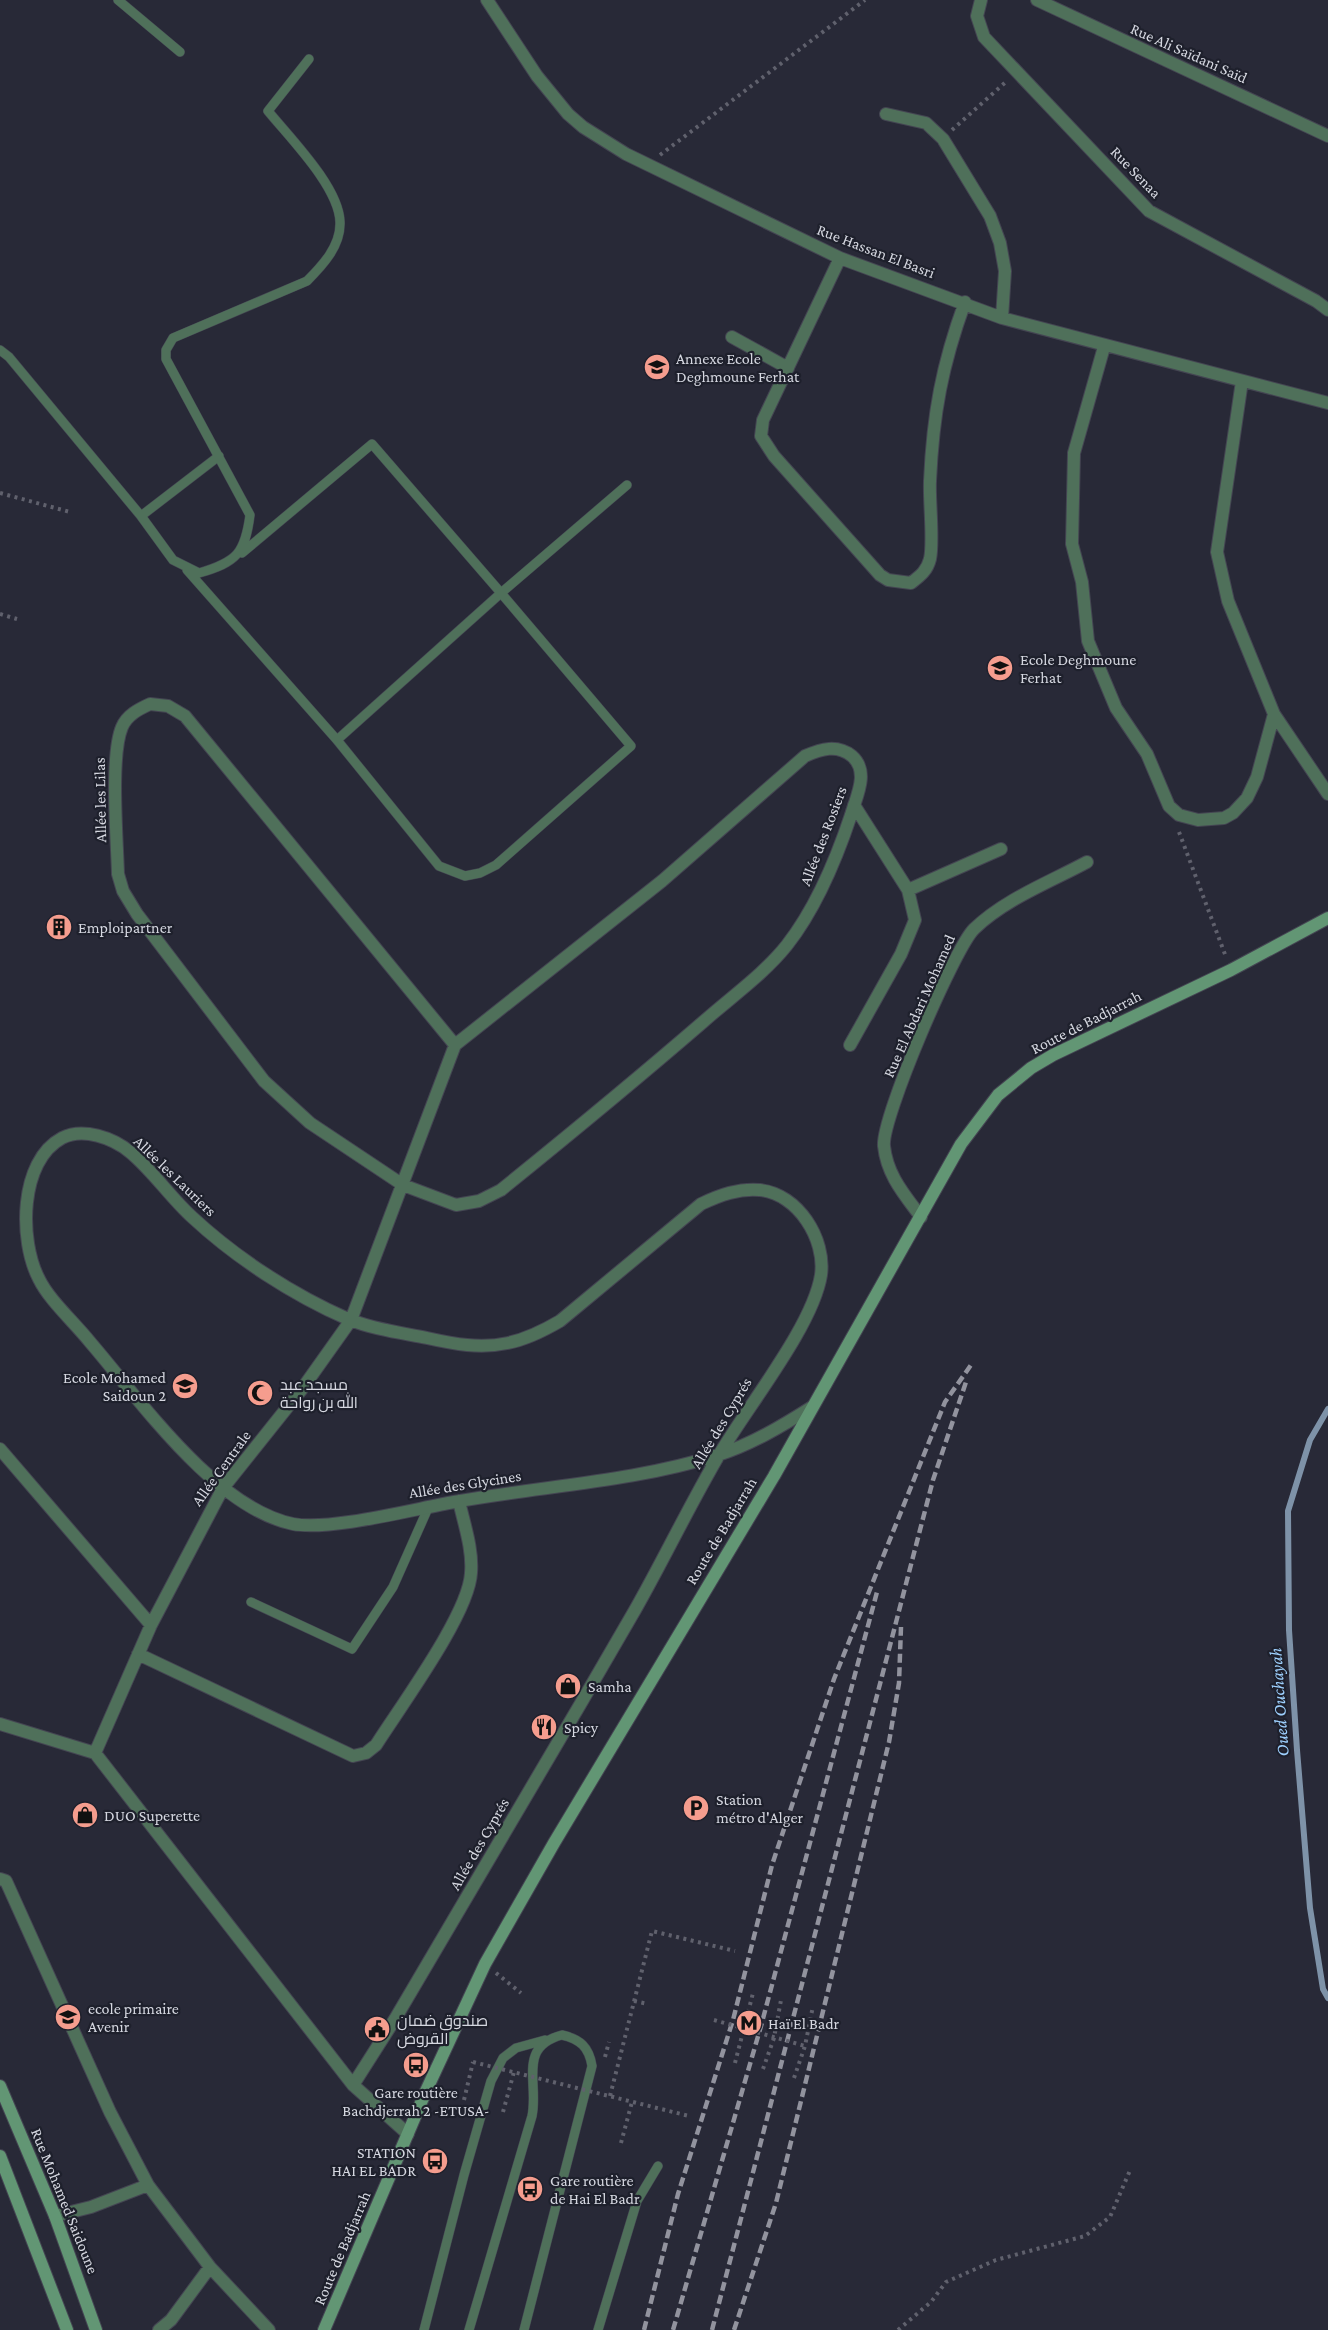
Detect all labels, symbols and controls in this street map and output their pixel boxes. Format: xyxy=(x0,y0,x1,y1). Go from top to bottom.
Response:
street label: Rue Ali Saïdani Saïd xyxy=(1128,20,1250,87)
street label: Rue Senaa xyxy=(1107,143,1165,202)
street label: Rue Hassan El Basri xyxy=(815,221,937,281)
place label: Annexe Ecole Deghmoune Ferhat xyxy=(676,350,800,386)
school or university icon: Annexe Ecole Deghmoune Ferhat xyxy=(642,352,672,382)
place label: Ecole Deghmoune Ferhat xyxy=(1020,651,1136,686)
school or university icon: Ecole Deghmoune Ferhat xyxy=(985,653,1015,683)
street label: Allée les Lilas xyxy=(91,757,109,843)
street label: Allée des Rosiers xyxy=(796,784,850,888)
building icon: Emploipartner xyxy=(44,912,74,942)
place label: Emploipartner xyxy=(78,919,173,937)
street label: Rue El Abdari Mohamed xyxy=(880,931,958,1080)
street label: Route de Badjarrah xyxy=(1028,987,1145,1058)
street label: Allée les Lauriers xyxy=(130,1132,220,1220)
place label: Ecole Mohamed Saidoun 2 xyxy=(63,1369,167,1404)
school or university icon: Ecole Mohamed Saidoun 2 xyxy=(170,1371,200,1401)
street label: Allée des Cyprés xyxy=(687,1374,756,1472)
place label: مسجد عبد الله بن رواحة xyxy=(280,1376,358,1413)
mosque icon: مسجد عبد الله بن رواحة xyxy=(245,1378,275,1408)
street label: Allée Centrale xyxy=(188,1427,254,1509)
street label: Allée des Glycines xyxy=(408,1467,523,1502)
street label: Route de Badjarrah xyxy=(682,1474,761,1588)
water label: Oued Ouchayah xyxy=(1265,1647,1293,1757)
shop icon: Samha xyxy=(553,1671,583,1701)
place label: Samha xyxy=(588,1678,632,1695)
restaurant icon: Spicy xyxy=(529,1712,559,1742)
place label: Spicy xyxy=(564,1719,599,1737)
place label: Station métro d'Alger xyxy=(716,1791,803,1827)
parking icon: Station métro d'Alger xyxy=(681,1793,711,1823)
street label: Allée des Cyprés xyxy=(446,1795,513,1893)
shop icon: DUO Superette xyxy=(70,1800,100,1830)
place label: DUO Superette xyxy=(104,1807,200,1825)
place label: ecole primaire Avenir xyxy=(88,2000,179,2035)
school or university icon: ecole primaire Avenir xyxy=(53,2002,83,2032)
metro station icon: Haï El Badr xyxy=(734,2008,764,2038)
place label: صندوق ضمان القروض xyxy=(397,2012,488,2049)
public building icon: صندوق ضمان القروض xyxy=(362,2014,392,2044)
place label: Haï El Badr xyxy=(768,2015,840,2032)
bus stop icon: Gare routière Bachdjerrah 2 -ETUSA- xyxy=(401,2050,431,2080)
place label: Gare routière Bachdjerrah 2 -ETUSA- xyxy=(342,2084,490,2120)
street label: Rue Mohamed Saidoune xyxy=(28,2126,102,2276)
place label: STATION HAI EL BADR xyxy=(332,2144,416,2179)
bus stop icon: STATION HAI EL BADR xyxy=(420,2146,450,2176)
place label: Gare routière de Hai El Badr xyxy=(550,2172,640,2207)
bus stop icon: Gare routière de Hai El Badr xyxy=(515,2174,545,2204)
street label: Route de Badjarrah xyxy=(310,2188,375,2308)

